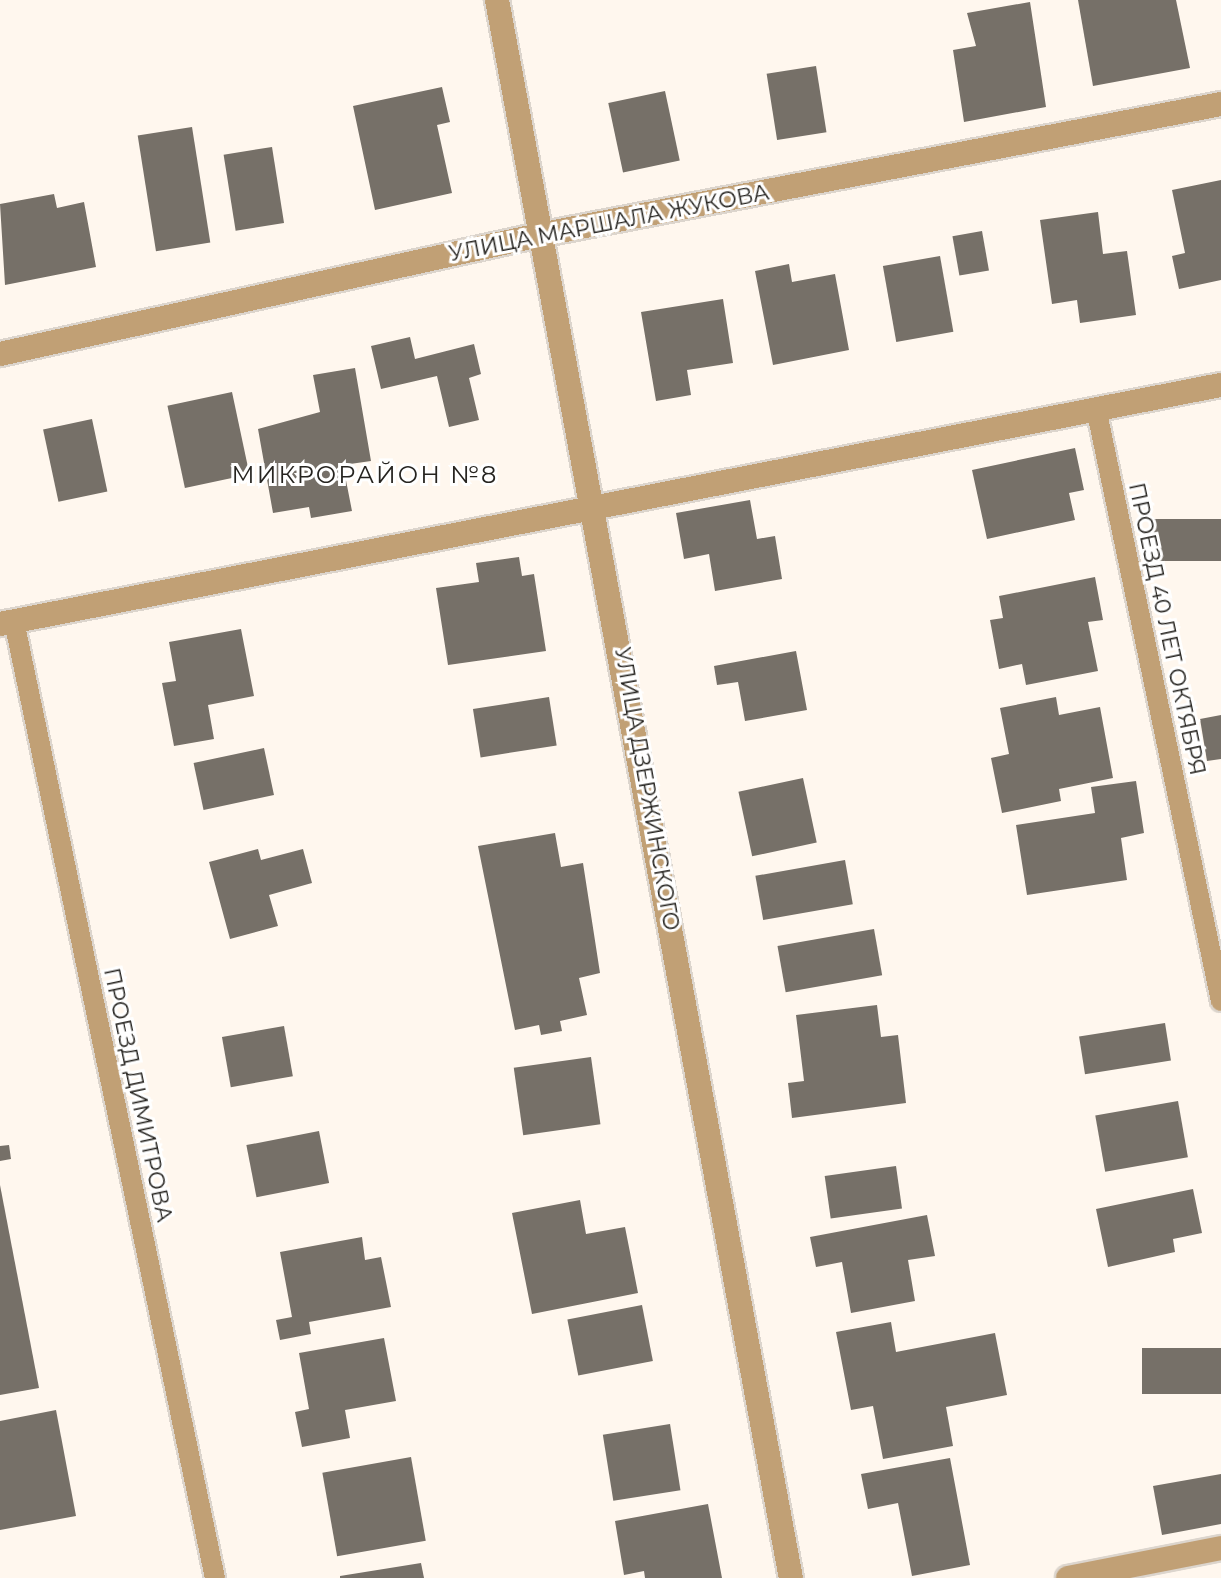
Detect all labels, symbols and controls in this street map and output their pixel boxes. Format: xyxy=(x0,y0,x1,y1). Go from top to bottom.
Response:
street label: УЛИЦА МАРШАЛА ЖУКОВА xyxy=(447,179,771,267)
district label: МИКРОРАЙОН №8 xyxy=(232,461,498,489)
street label: ПРОЕЗД 40 ЛЕТ ОКТЯБРЯ xyxy=(1123,480,1211,778)
street label: УЛИЦА ДЗЕРЖИНСКОГО xyxy=(609,645,685,933)
street label: ПРОЕЗД ДИМИТРОВА xyxy=(98,966,178,1224)

